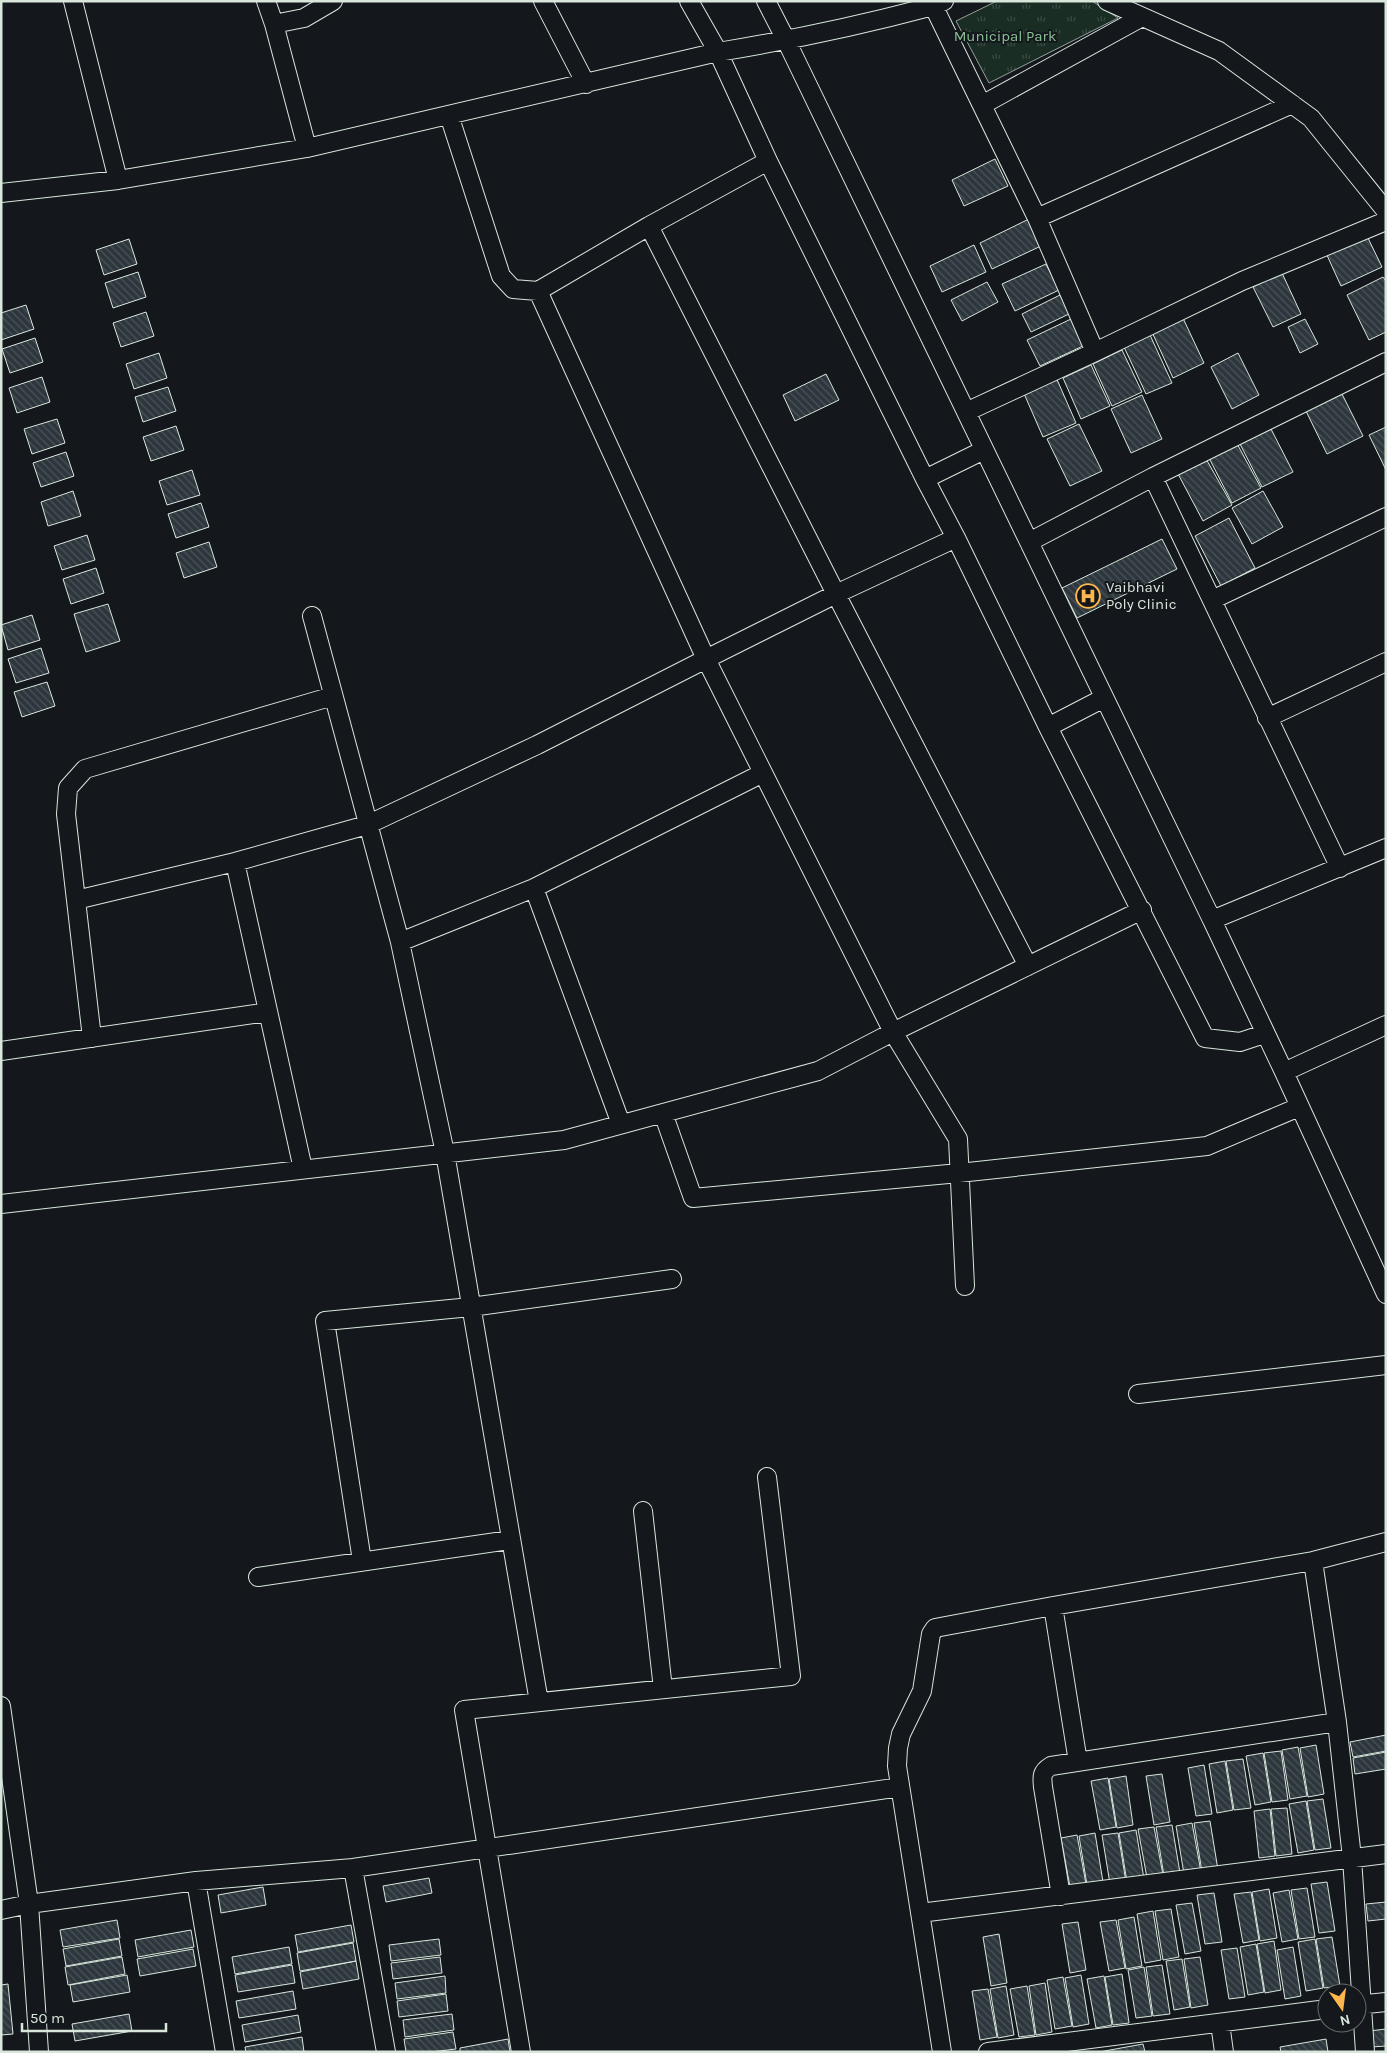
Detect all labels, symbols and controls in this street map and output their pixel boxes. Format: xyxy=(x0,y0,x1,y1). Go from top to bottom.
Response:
park label: Municipal Park xyxy=(954,27,1056,45)
place label: Vaibhavi Poly Clinic xyxy=(1106,578,1176,613)
hospital icon: Vaibhavi Poly Clinic xyxy=(1075,583,1101,609)
north arrow xyxy=(1317,1983,1367,2033)
scale bar xyxy=(22,2000,166,2032)
text: 50 m xyxy=(30,2009,65,2027)
text: N xyxy=(1338,2011,1352,2030)

